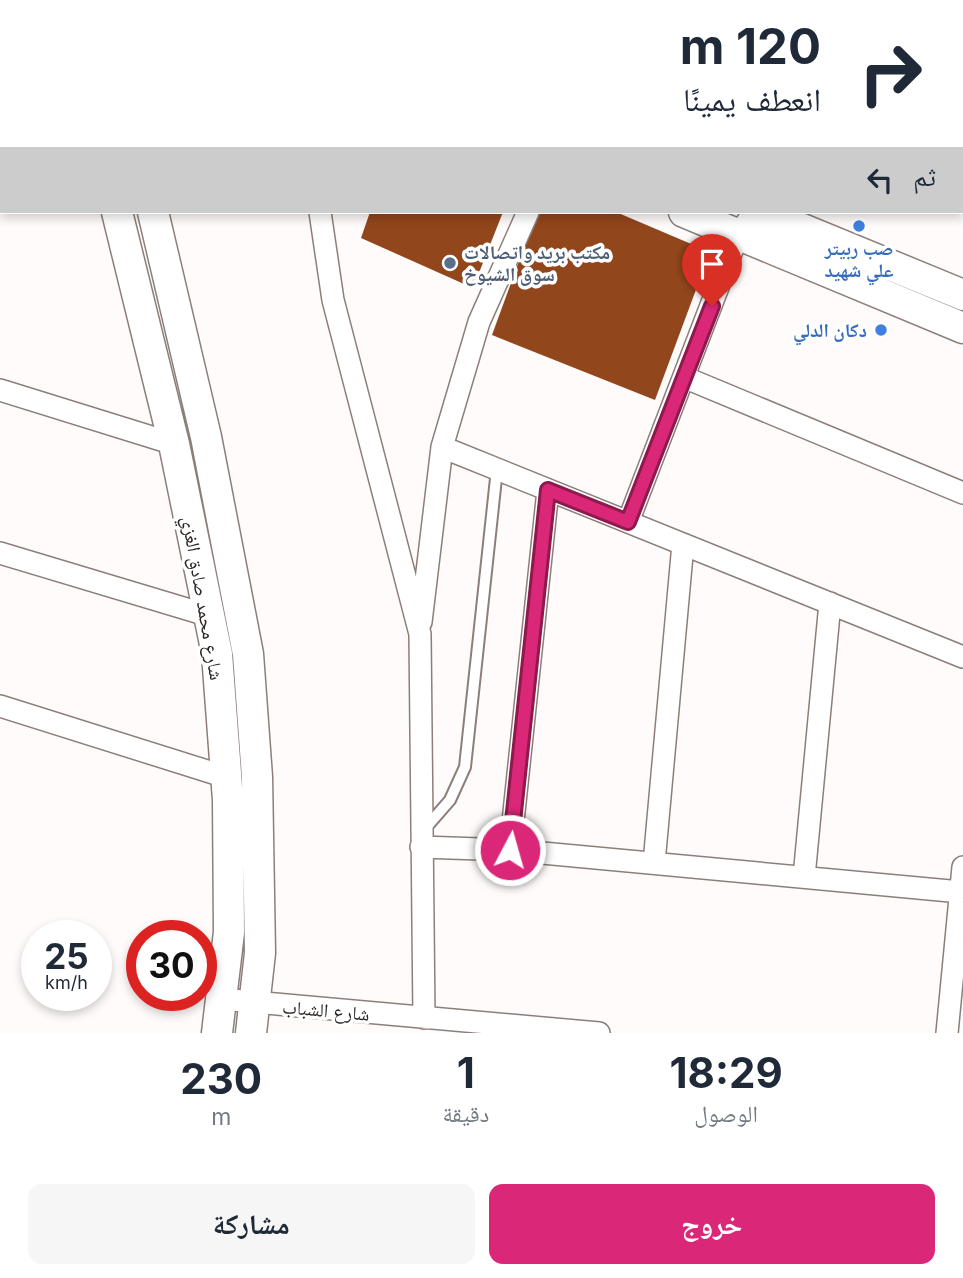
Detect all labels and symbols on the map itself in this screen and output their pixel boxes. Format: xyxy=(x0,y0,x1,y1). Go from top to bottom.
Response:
marker: صب ربيتر علي شهيد xyxy=(851,218,867,234)
pin xyxy=(682,234,742,306)
place label: صب ربيتر علي شهيد xyxy=(824,237,894,286)
place label: مكتب بريد واتصالات سوق الشيوخ xyxy=(464,241,610,286)
marker: مكتب بريد واتصالات سوق الشيوخ xyxy=(442,255,458,271)
place label: دكان الدلي xyxy=(793,319,867,346)
marker: دكان الدلي xyxy=(873,322,889,338)
street label: شارع محمد صادق الغزي xyxy=(173,514,228,683)
position arrow xyxy=(473,813,547,887)
speed limit sign: 30 xyxy=(126,920,217,1011)
street label: شارع الشباب xyxy=(281,995,371,1026)

